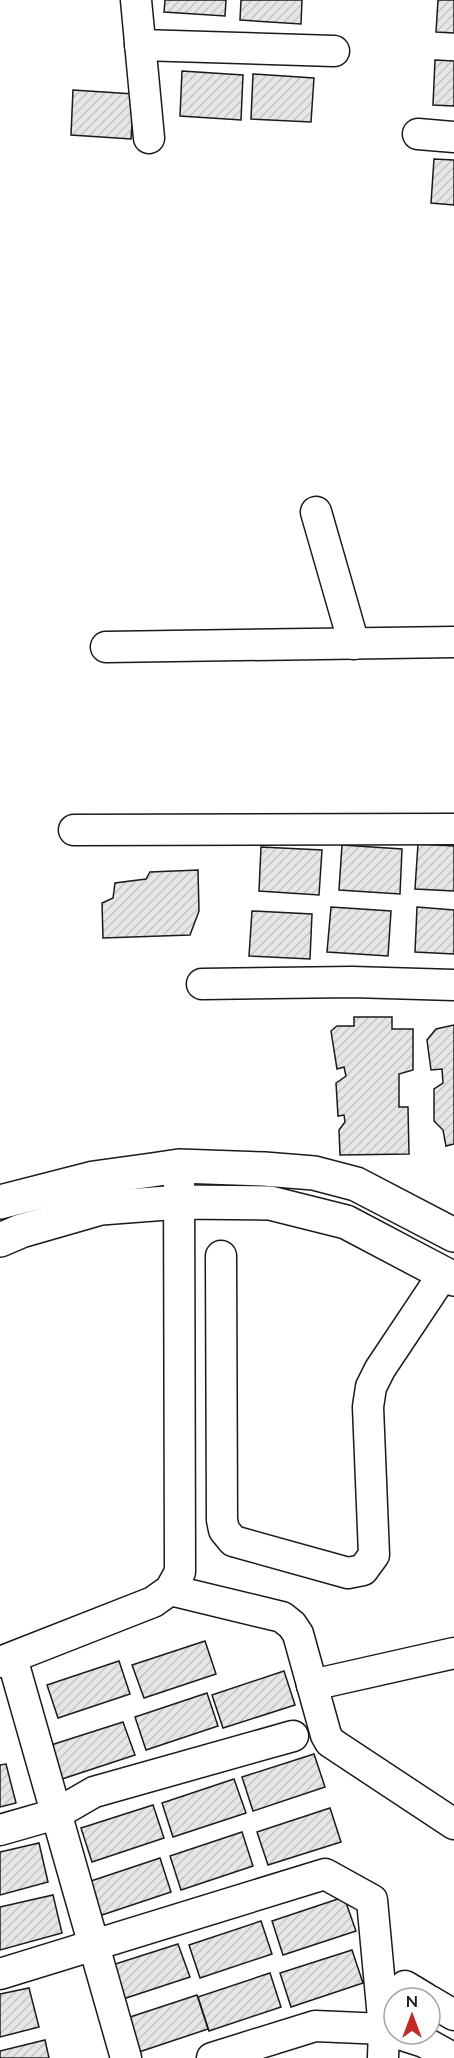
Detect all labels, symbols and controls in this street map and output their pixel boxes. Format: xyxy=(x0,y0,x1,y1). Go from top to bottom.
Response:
north arrow xyxy=(382,1986,442,2046)
text: N xyxy=(406,1991,418,2010)

